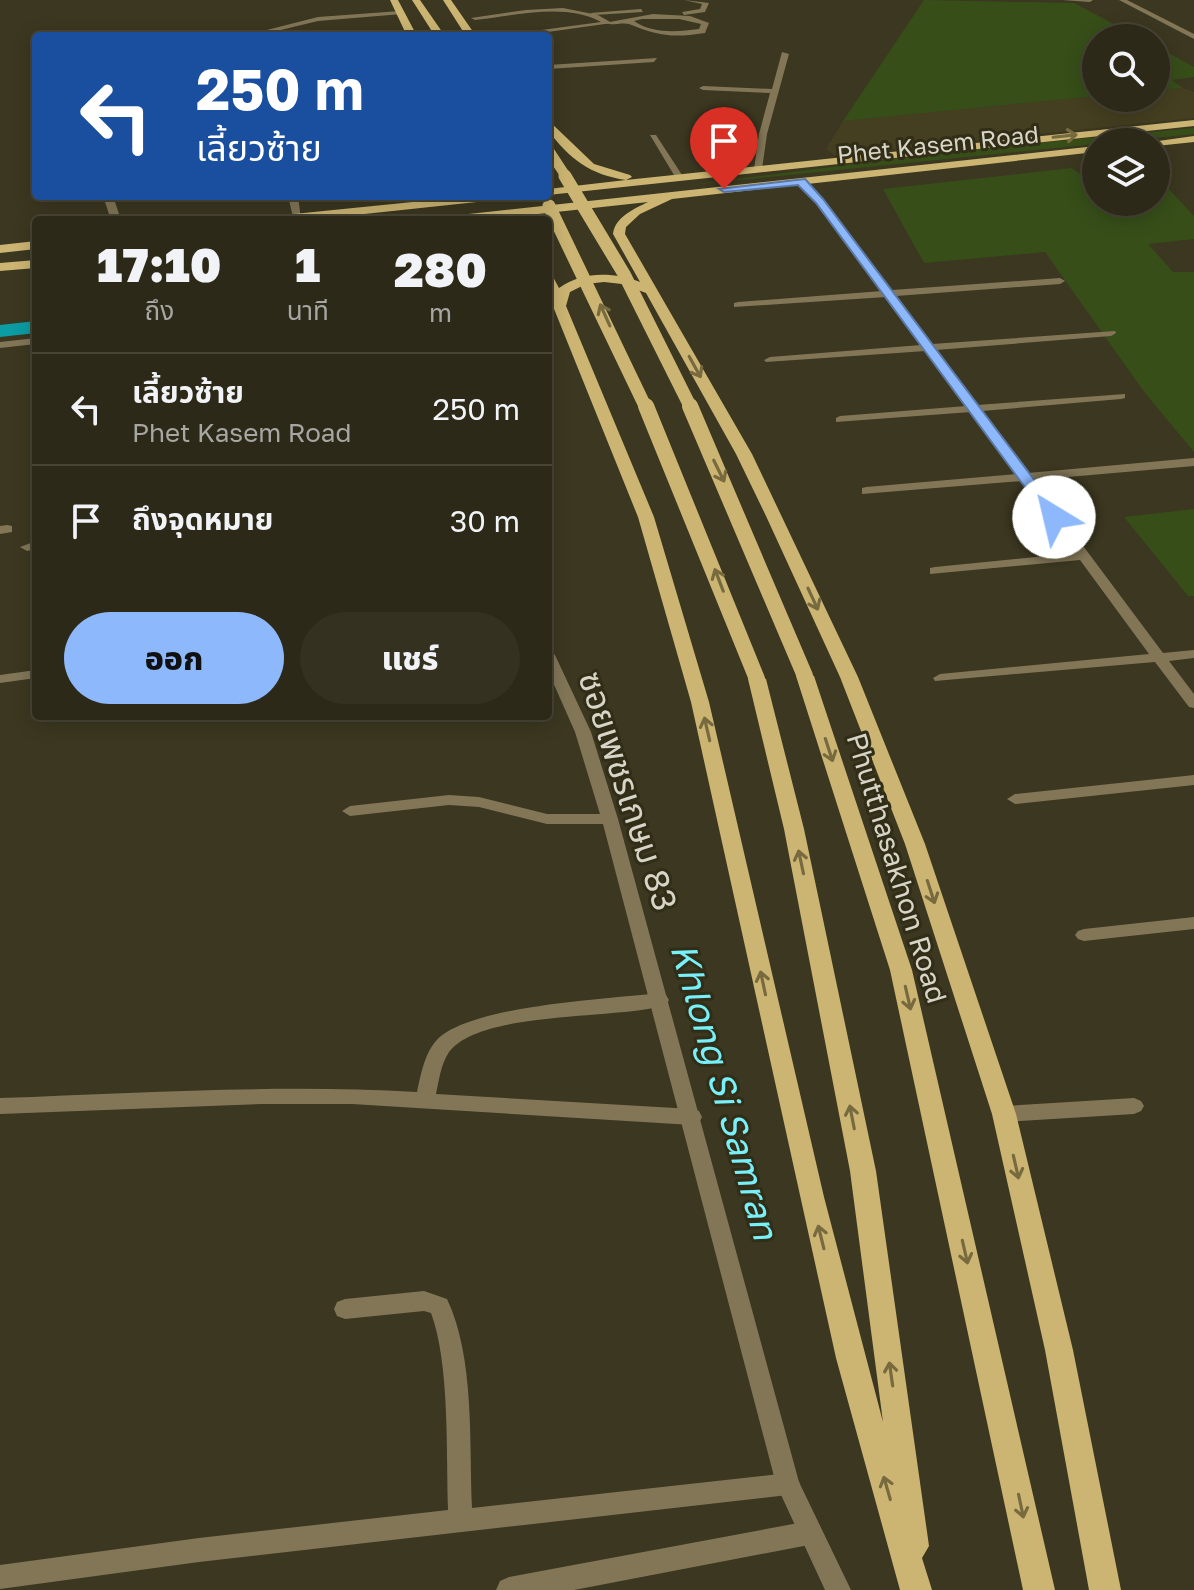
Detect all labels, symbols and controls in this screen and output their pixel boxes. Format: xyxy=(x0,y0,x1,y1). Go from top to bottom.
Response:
map controls xyxy=(1082,24,1170,216)
button: search xyxy=(1082,24,1170,112)
text: 250 m xyxy=(196,55,364,122)
icon: left xyxy=(64,64,168,168)
pin xyxy=(690,107,758,189)
icon: arrive xyxy=(702,119,746,163)
street label: Phet Kasem Road xyxy=(836,119,1040,169)
text: เลี้ยวซ้าย xyxy=(196,126,322,169)
one-way arrow xyxy=(1051,128,1078,143)
button: layers xyxy=(1082,128,1170,216)
text: 17:10 xyxy=(97,235,222,293)
text: 1 xyxy=(295,235,320,293)
text: 280 xyxy=(394,240,487,298)
text: ถึง xyxy=(145,295,174,326)
text: นาที xyxy=(287,295,329,326)
text: m xyxy=(429,297,452,328)
one-way arrow xyxy=(597,303,612,327)
one-way arrow xyxy=(687,355,703,378)
text: เลี้ยวซ้าย xyxy=(132,374,244,410)
icon: left xyxy=(64,387,108,431)
text: 250 m xyxy=(433,391,520,427)
text: Phet Kasem Road xyxy=(132,417,351,448)
one-way arrow xyxy=(712,459,727,483)
position arrow xyxy=(1012,475,1096,559)
icon: arrive xyxy=(64,499,108,543)
text: ถึงจุดหมาย xyxy=(132,501,273,537)
text: 30 m xyxy=(450,503,520,539)
one-way arrow xyxy=(711,568,725,593)
one-way arrow xyxy=(806,587,821,611)
button: ออก xyxy=(64,612,284,704)
button: แชร์ xyxy=(300,612,520,704)
street label: ซอยเพชรเกษม 83 xyxy=(571,666,686,915)
one-way arrow xyxy=(698,717,713,743)
street label: Phutthasakhon Road xyxy=(841,729,954,1007)
one-way arrow xyxy=(823,738,838,763)
one-way arrow xyxy=(793,850,808,875)
one-way arrow xyxy=(924,878,939,904)
water label: Khlong Si Samran xyxy=(663,938,789,1246)
one-way arrow xyxy=(755,971,770,996)
one-way arrow xyxy=(901,985,916,1010)
one-way arrow xyxy=(844,1105,859,1130)
one-way arrow xyxy=(1010,1153,1025,1179)
one-way arrow xyxy=(812,1224,827,1250)
one-way arrow xyxy=(958,1238,973,1264)
one-way arrow xyxy=(883,1362,898,1387)
one-way arrow xyxy=(879,1476,894,1502)
one-way arrow xyxy=(1014,1492,1029,1518)

